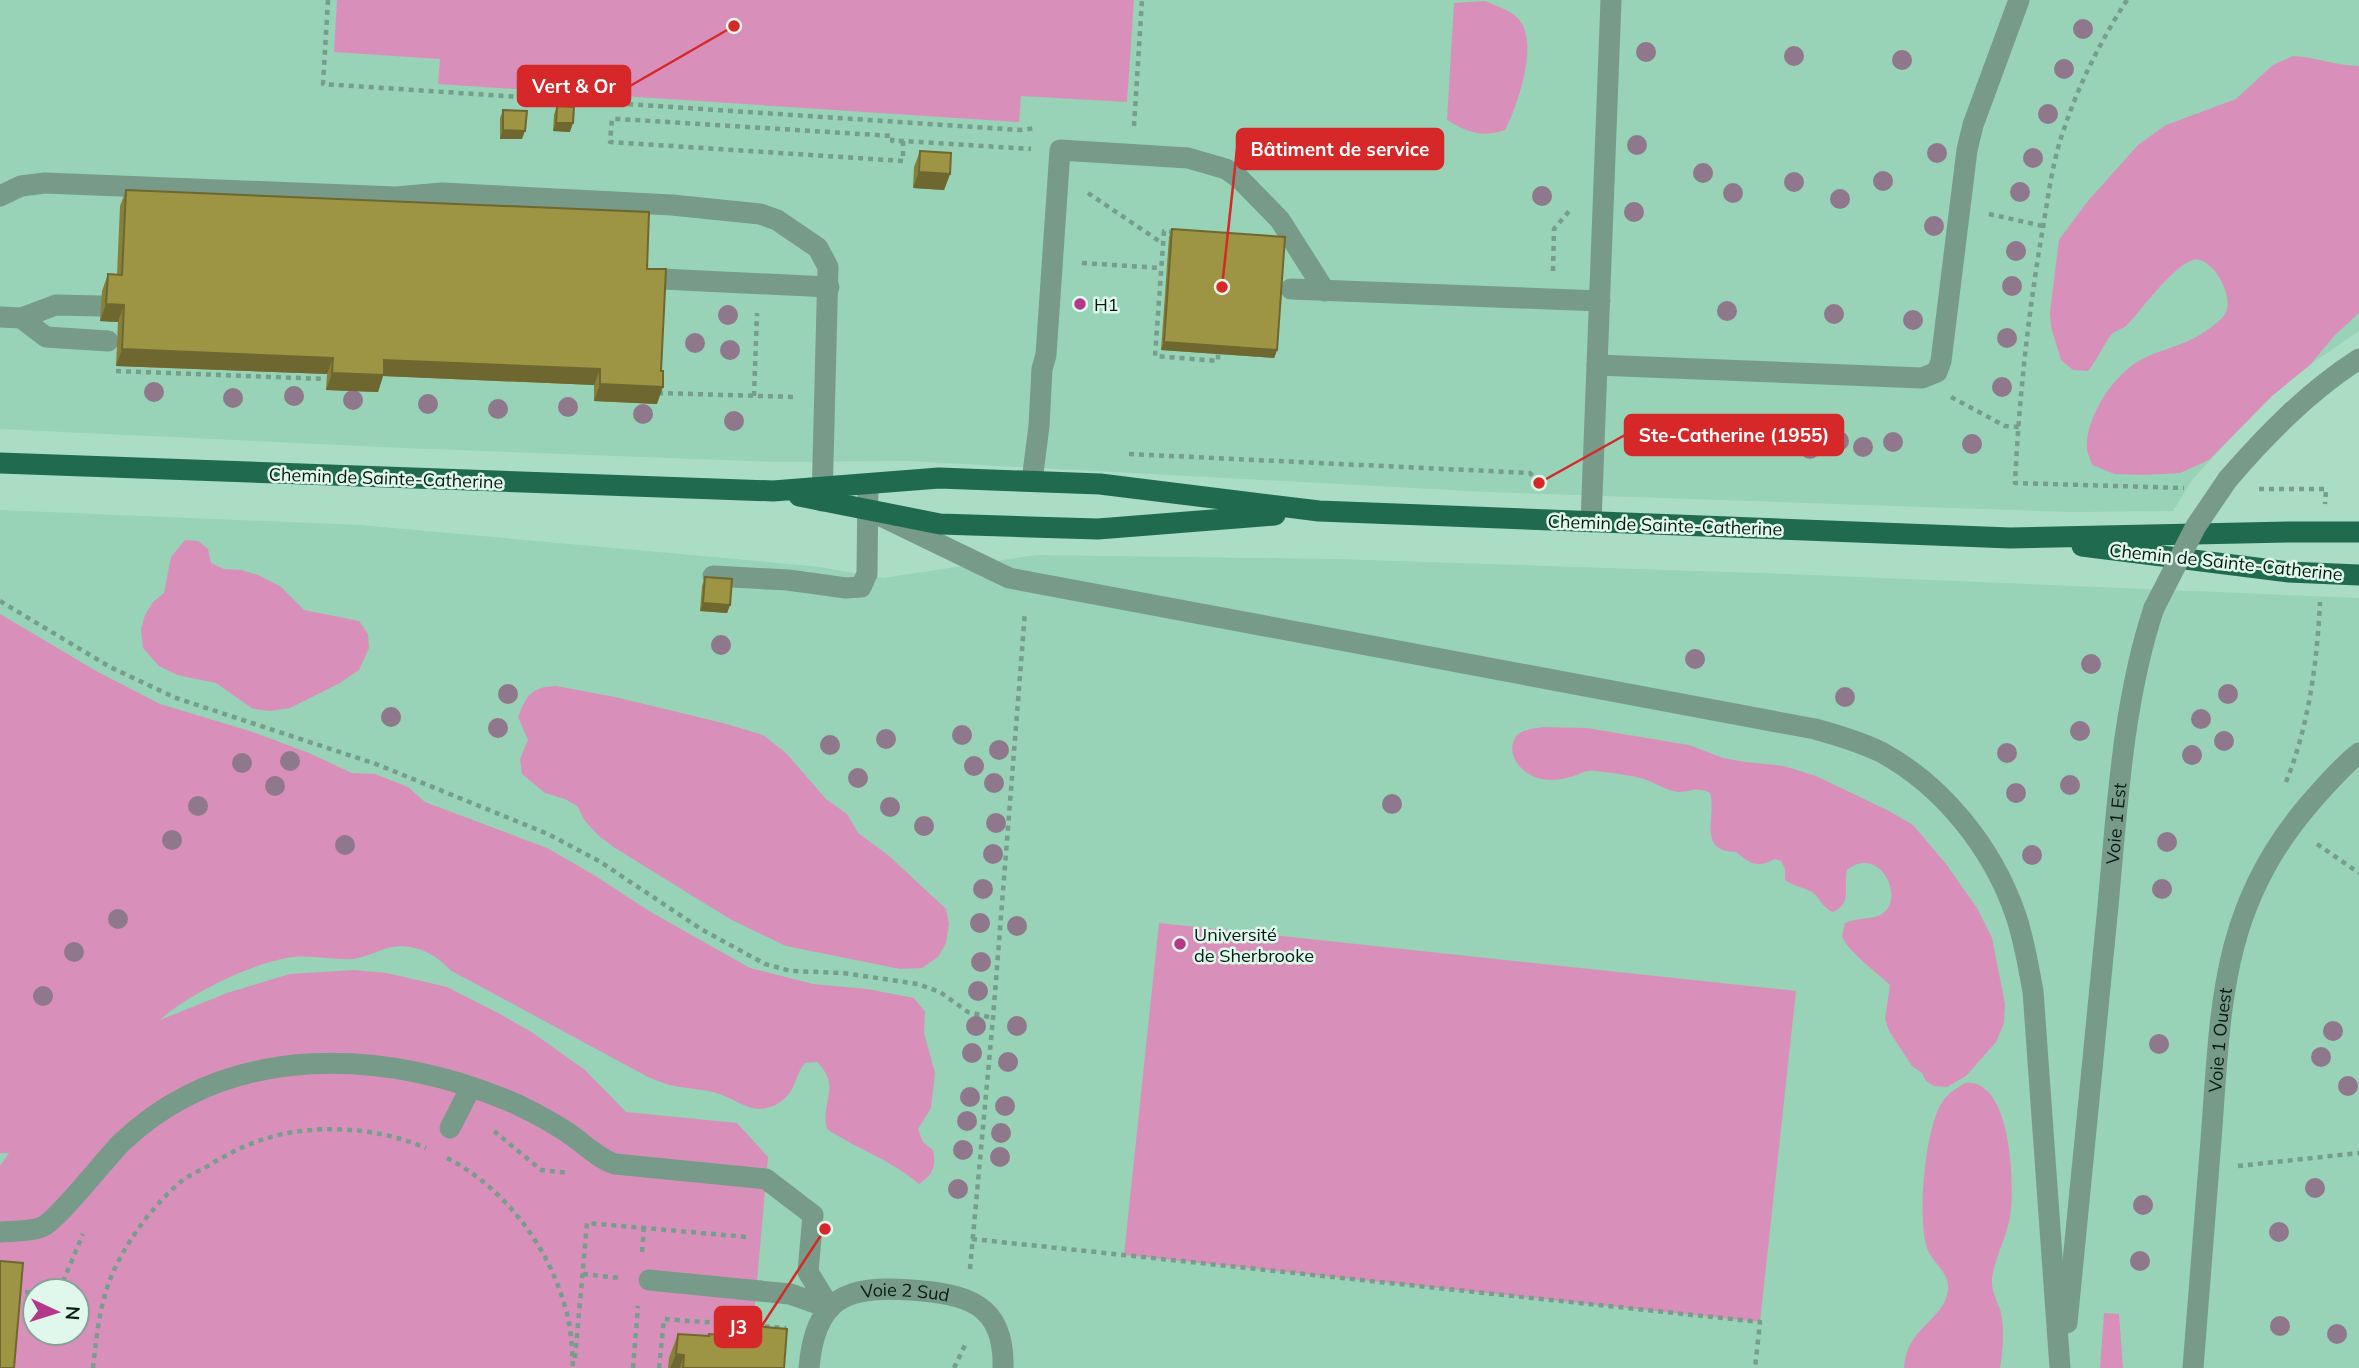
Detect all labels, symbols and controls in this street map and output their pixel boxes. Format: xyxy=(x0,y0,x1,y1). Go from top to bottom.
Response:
callout: Vert & Or xyxy=(518,66,630,106)
text: Vert & Or xyxy=(531,74,617,98)
callout: Bâtiment de service xyxy=(1237,129,1443,169)
text: Bâtiment de service xyxy=(1251,137,1429,161)
place label: H1 xyxy=(1094,293,1119,316)
marker: H1 xyxy=(1072,296,1088,312)
callout: Ste-Catherine (1955) xyxy=(1625,415,1843,455)
text: Ste-Catherine (1955) xyxy=(1639,423,1829,447)
street label: Chemin de Sainte-Catherine xyxy=(268,462,504,494)
street label: Chemin de Sainte-Catherine xyxy=(1547,509,1783,541)
street label: Chemin de Sainte-Catherine xyxy=(2108,538,2344,586)
street label: Voie 1 Est xyxy=(2100,781,2131,865)
place label: Université de Sherbrooke xyxy=(1194,923,1314,967)
marker: Université de Sherbrooke xyxy=(1172,936,1188,952)
street label: Voie 1 Ouest xyxy=(2203,986,2237,1093)
north arrow xyxy=(21,1277,91,1347)
street label: Voie 2 Sud xyxy=(859,1277,951,1306)
text: N xyxy=(60,1305,85,1321)
callout: J3 xyxy=(715,1307,761,1347)
text: J3 xyxy=(729,1315,747,1339)

